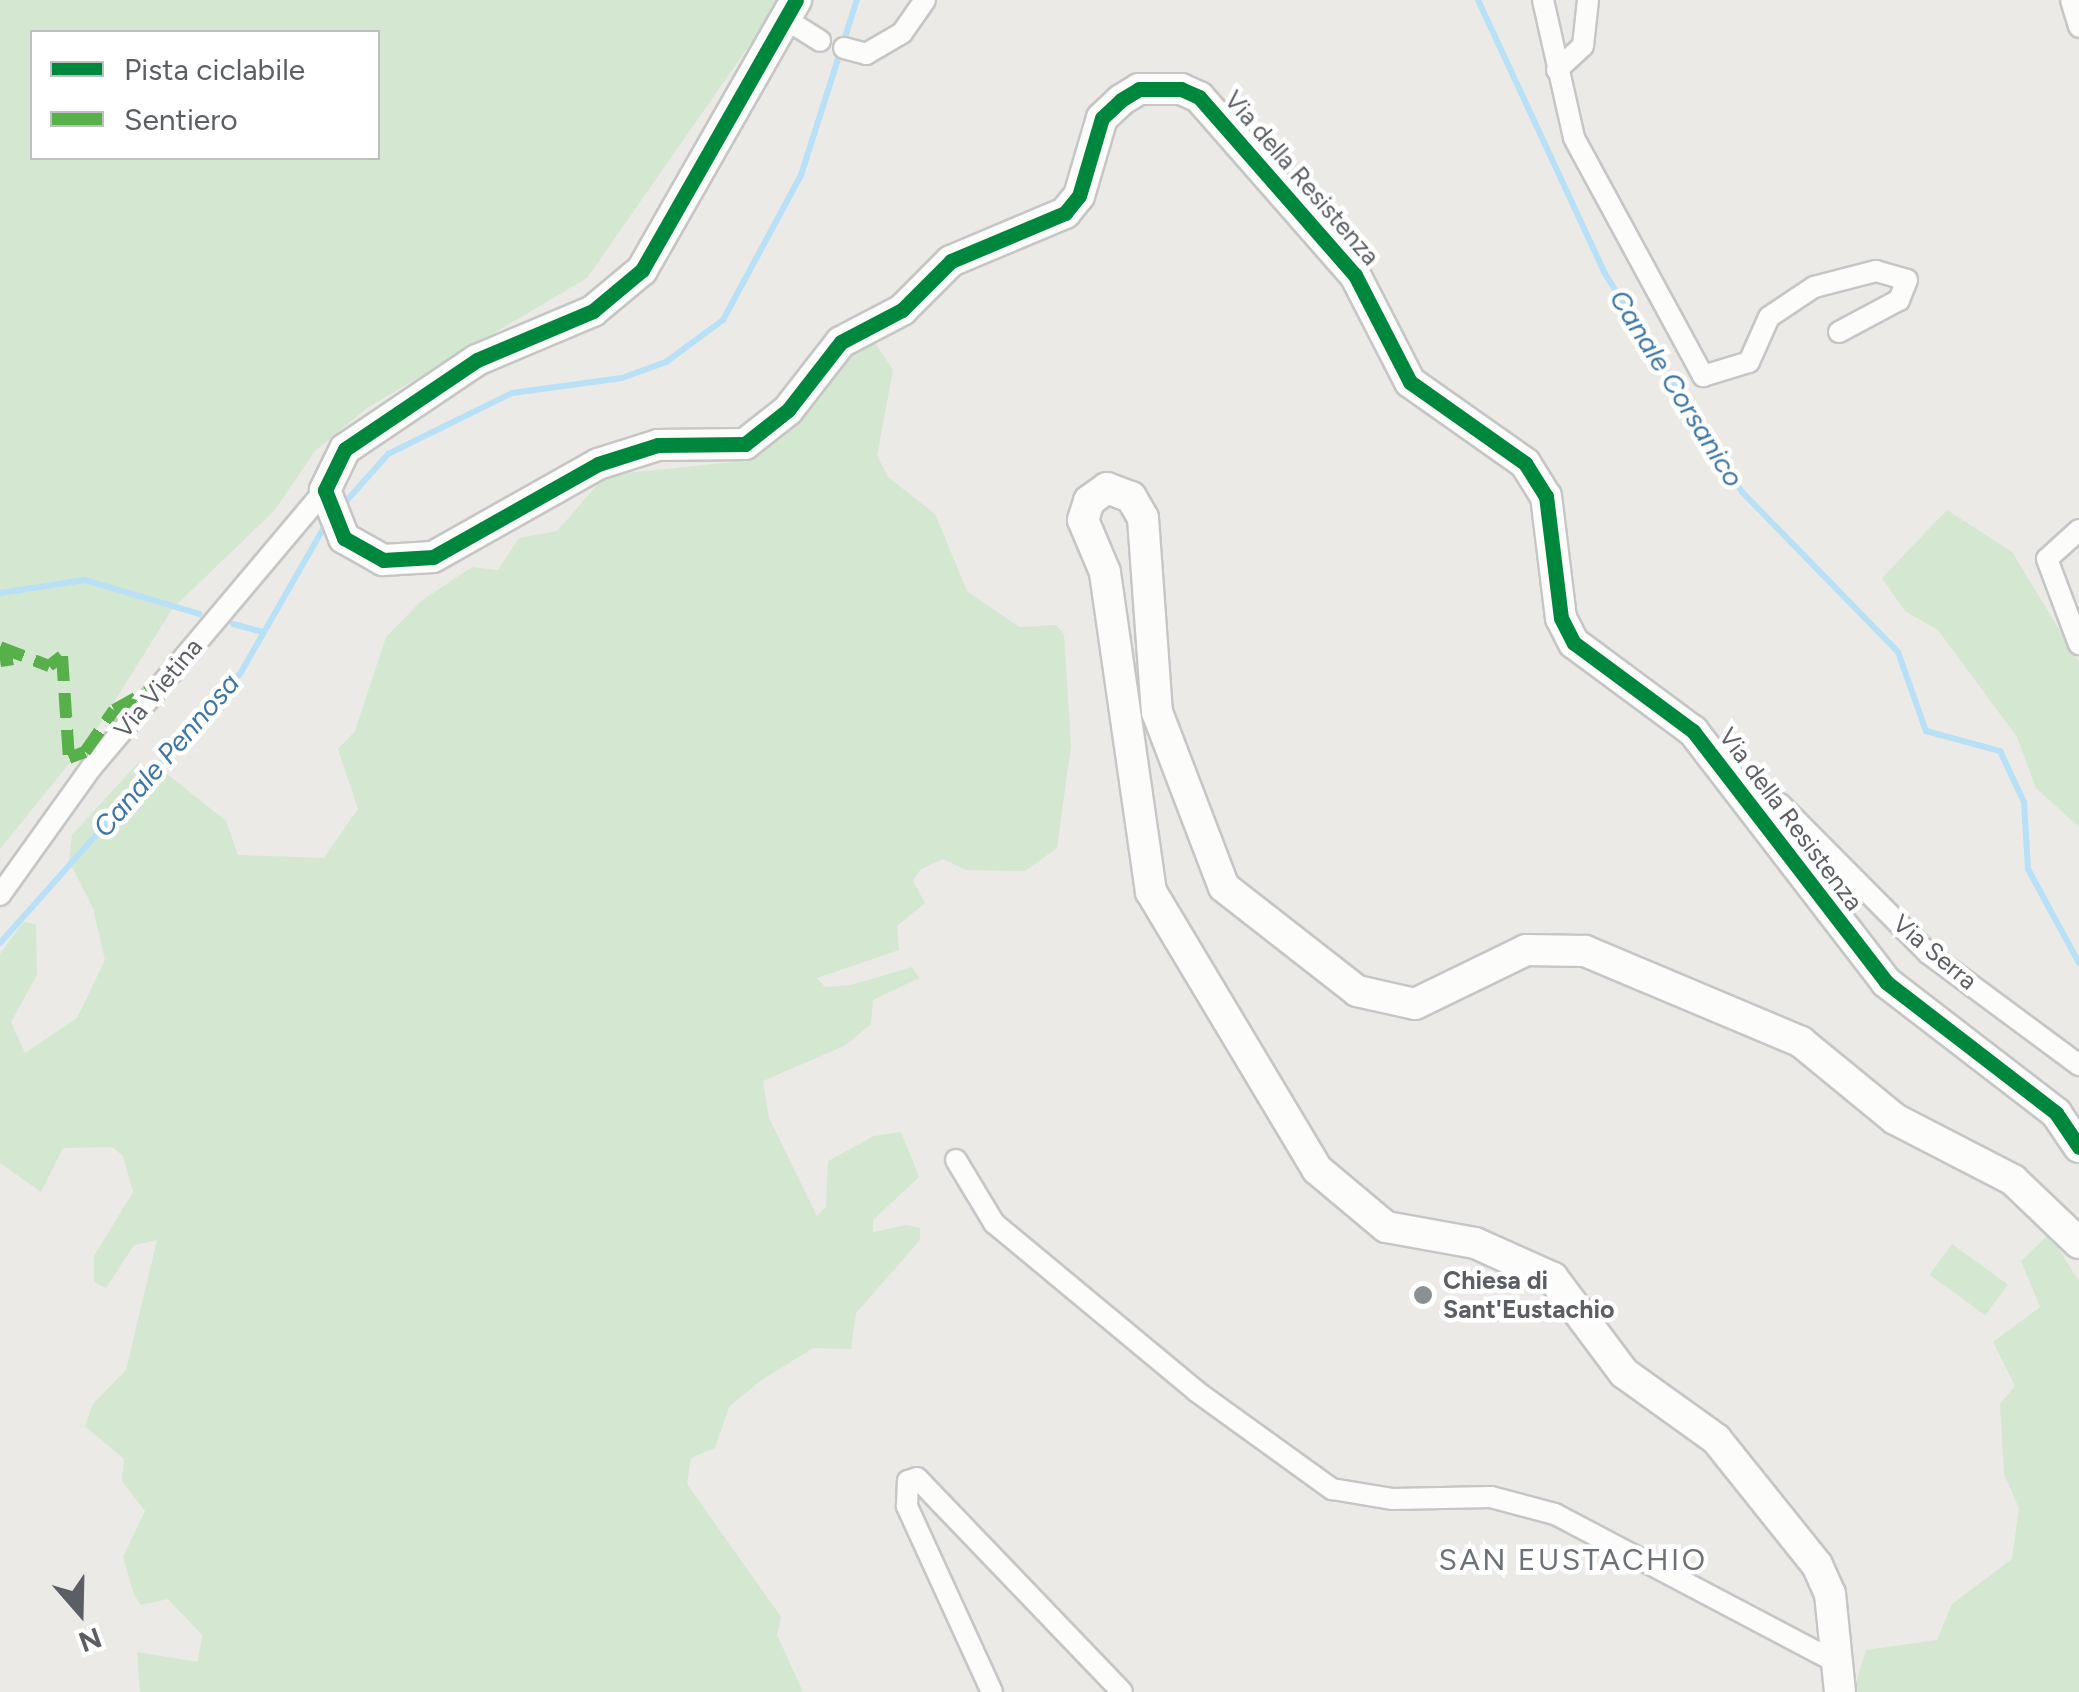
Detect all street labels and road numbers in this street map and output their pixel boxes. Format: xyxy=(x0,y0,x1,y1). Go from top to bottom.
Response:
street label: Via della Resistenza xyxy=(1218,85,1386,271)
street label: Via Vietina xyxy=(108,632,208,744)
street label: Via della Resistenza xyxy=(1713,722,1869,916)
street label: Via Serra xyxy=(1887,908,1983,996)

